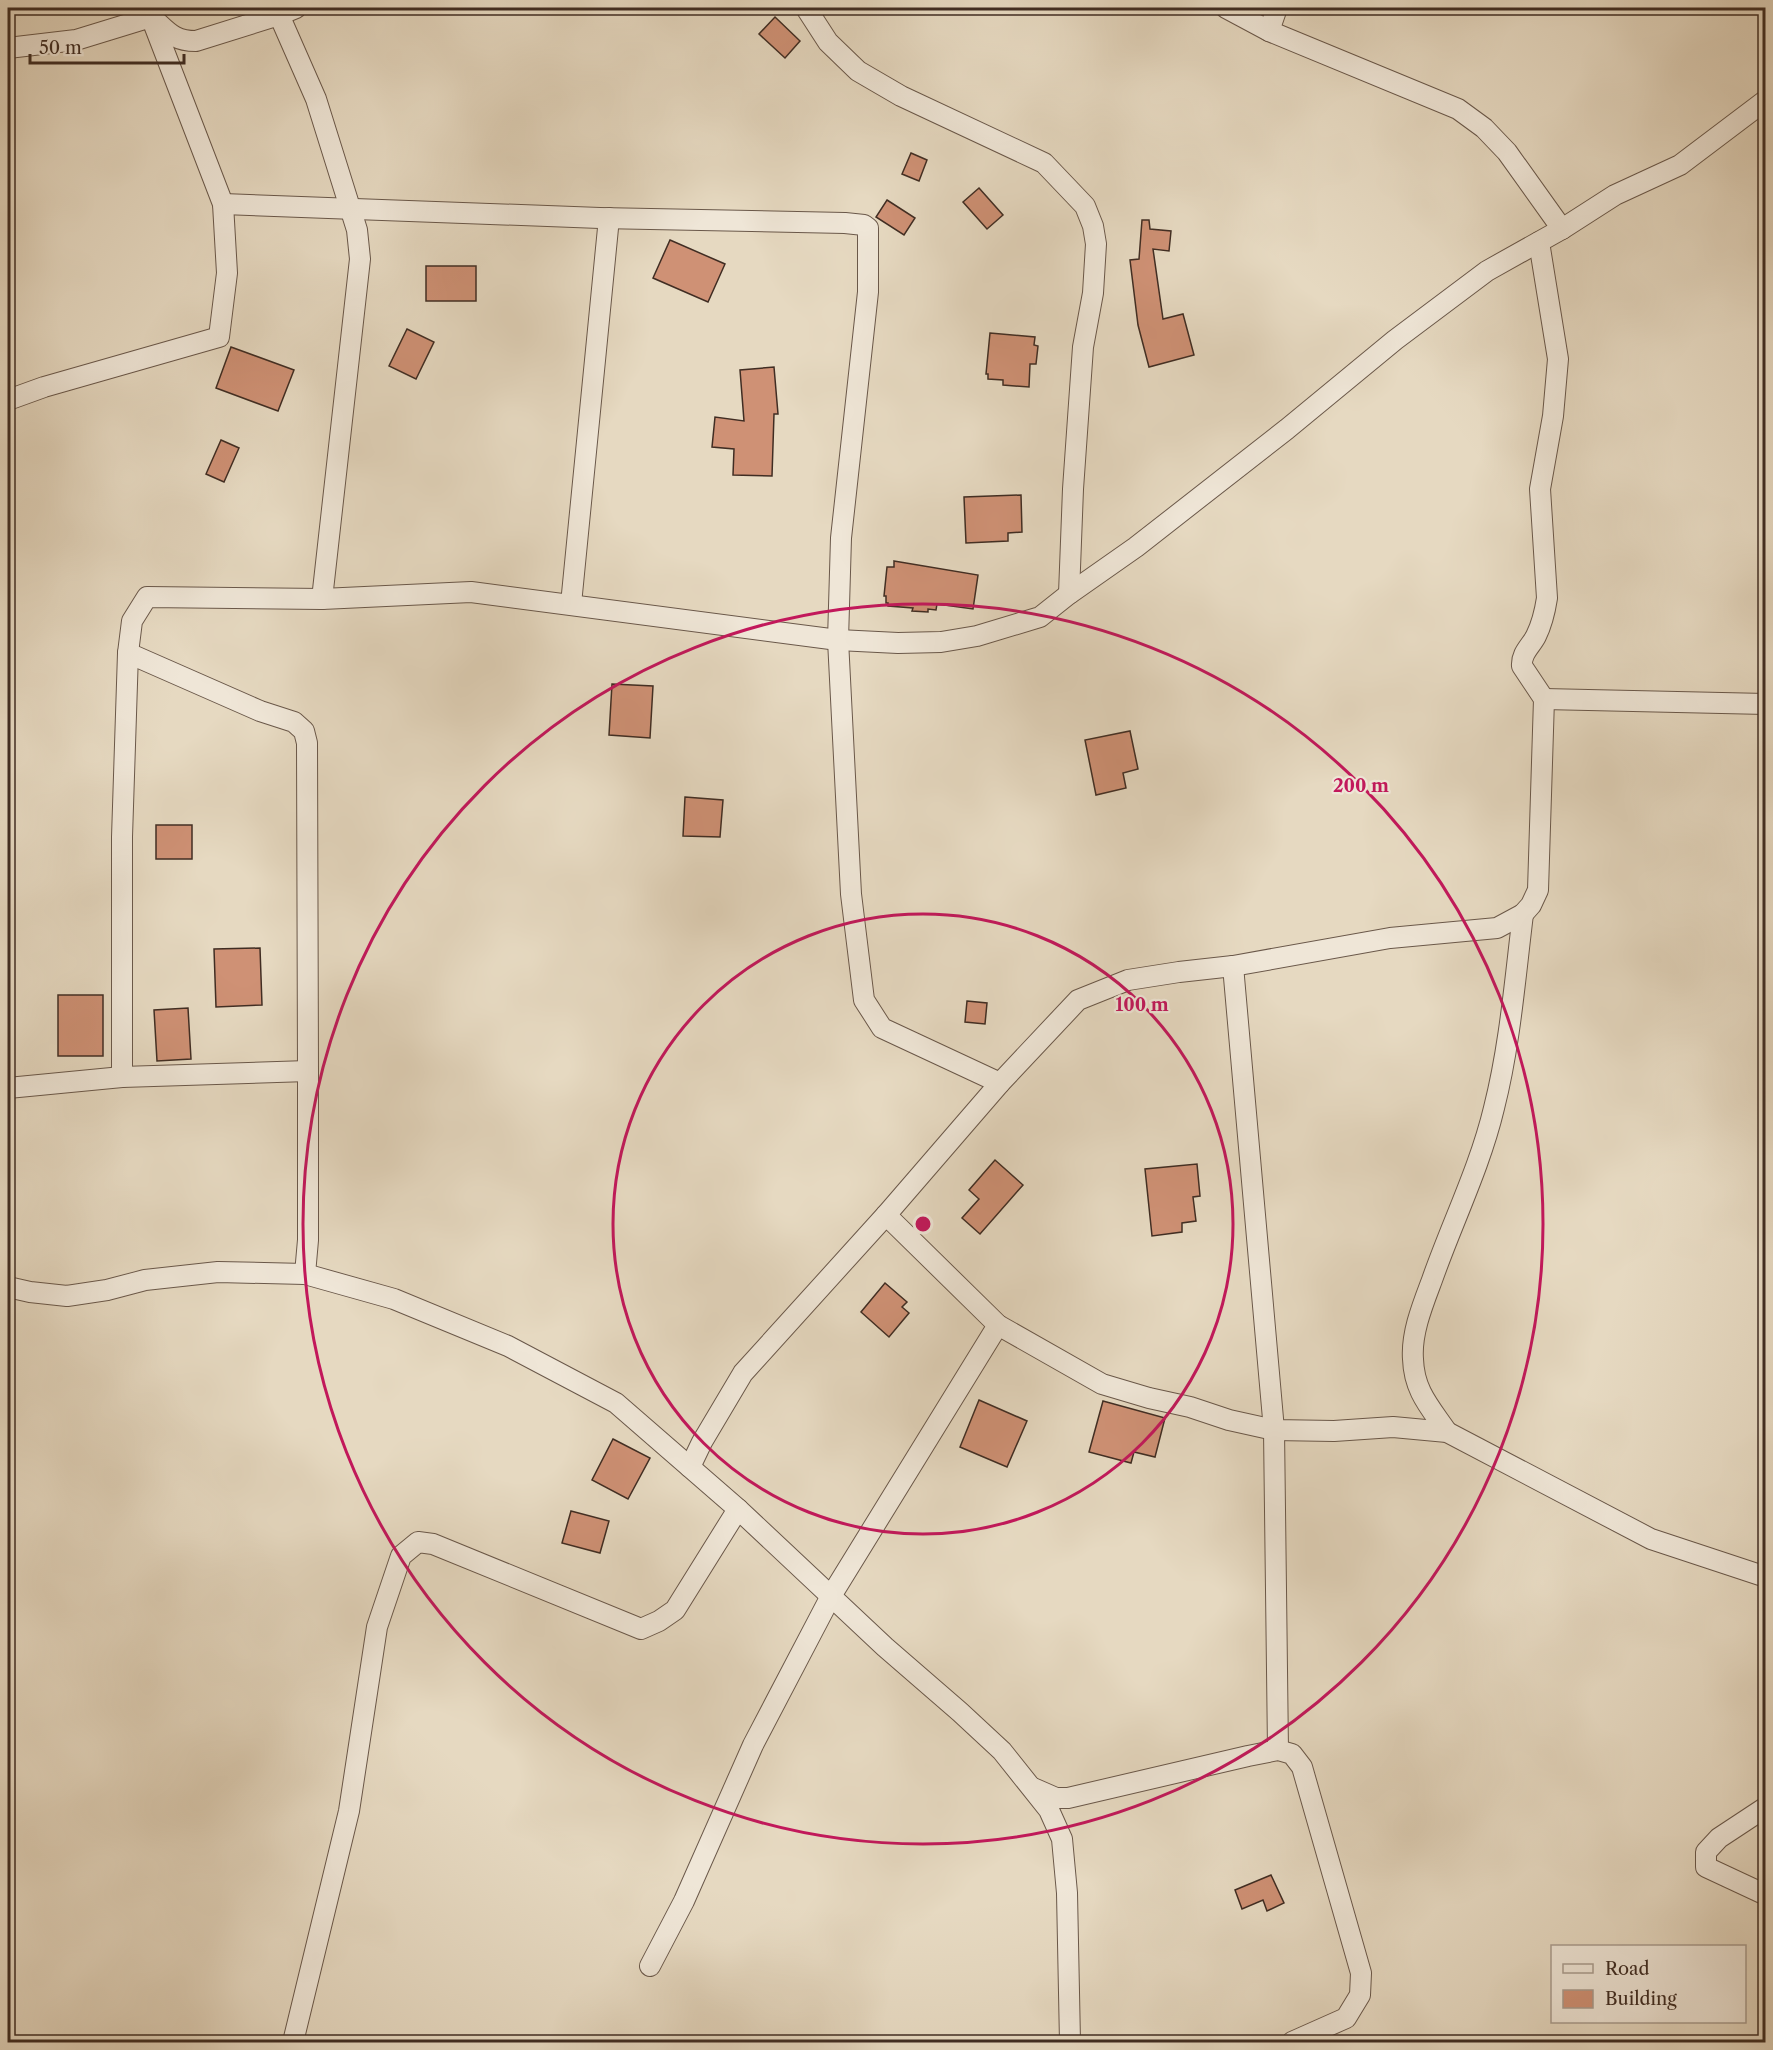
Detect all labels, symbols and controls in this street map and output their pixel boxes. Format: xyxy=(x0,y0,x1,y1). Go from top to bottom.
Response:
scale bar xyxy=(30,27,184,65)
text: 50 m xyxy=(39,37,82,59)
text: 200 m xyxy=(1333,775,1389,797)
text: 100 m xyxy=(1115,994,1169,1016)
centre of rings xyxy=(913,1214,933,1234)
legend xyxy=(1551,1945,1746,2023)
text: Road xyxy=(1605,1958,1650,1980)
text: Building xyxy=(1605,1988,1677,2010)

